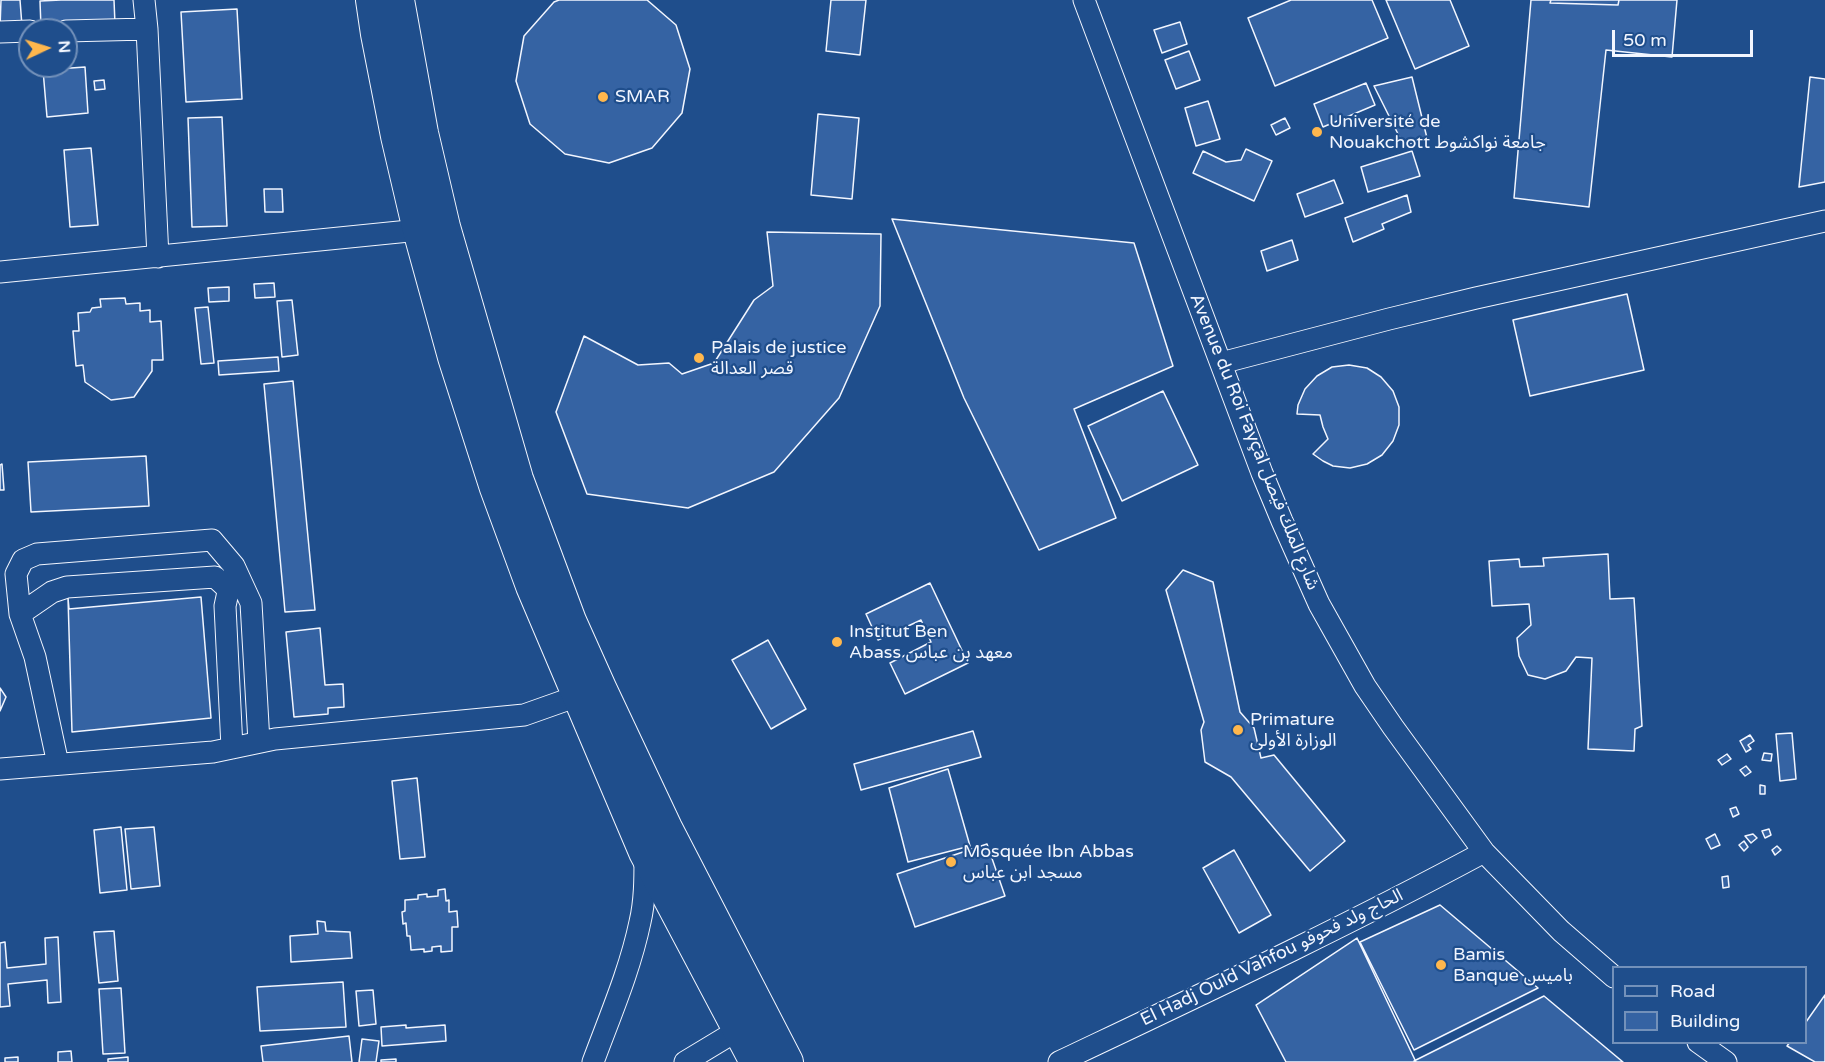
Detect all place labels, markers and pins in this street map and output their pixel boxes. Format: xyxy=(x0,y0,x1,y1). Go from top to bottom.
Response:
place label: SMAR xyxy=(615,86,670,108)
marker: SMAR xyxy=(596,90,610,104)
place label: Université de Nouakchott جامعة نواكشوط xyxy=(1329,111,1546,154)
marker: Université de Nouakchott جامعة نواكشوط xyxy=(1310,125,1324,139)
place label: Palais de justice قصر العدالة xyxy=(711,337,847,380)
marker: Palais de justice قصر العدالة xyxy=(692,351,706,365)
place label: Institut Ben Abass معهد بن عباس xyxy=(849,621,1013,664)
marker: Institut Ben Abass معهد بن عباس xyxy=(830,635,844,649)
place label: Primature الوزارة الأولى xyxy=(1250,709,1336,752)
marker: Primature الوزارة الأولى xyxy=(1231,723,1245,737)
place label: Mosquée Ibn Abbas مسجد ابن عباس xyxy=(963,841,1134,884)
marker: Mosquée Ibn Abbas مسجد ابن عباس xyxy=(944,855,958,869)
place label: Bamis Banque باميس xyxy=(1453,944,1573,986)
marker: Bamis Banque باميس xyxy=(1434,958,1448,972)

